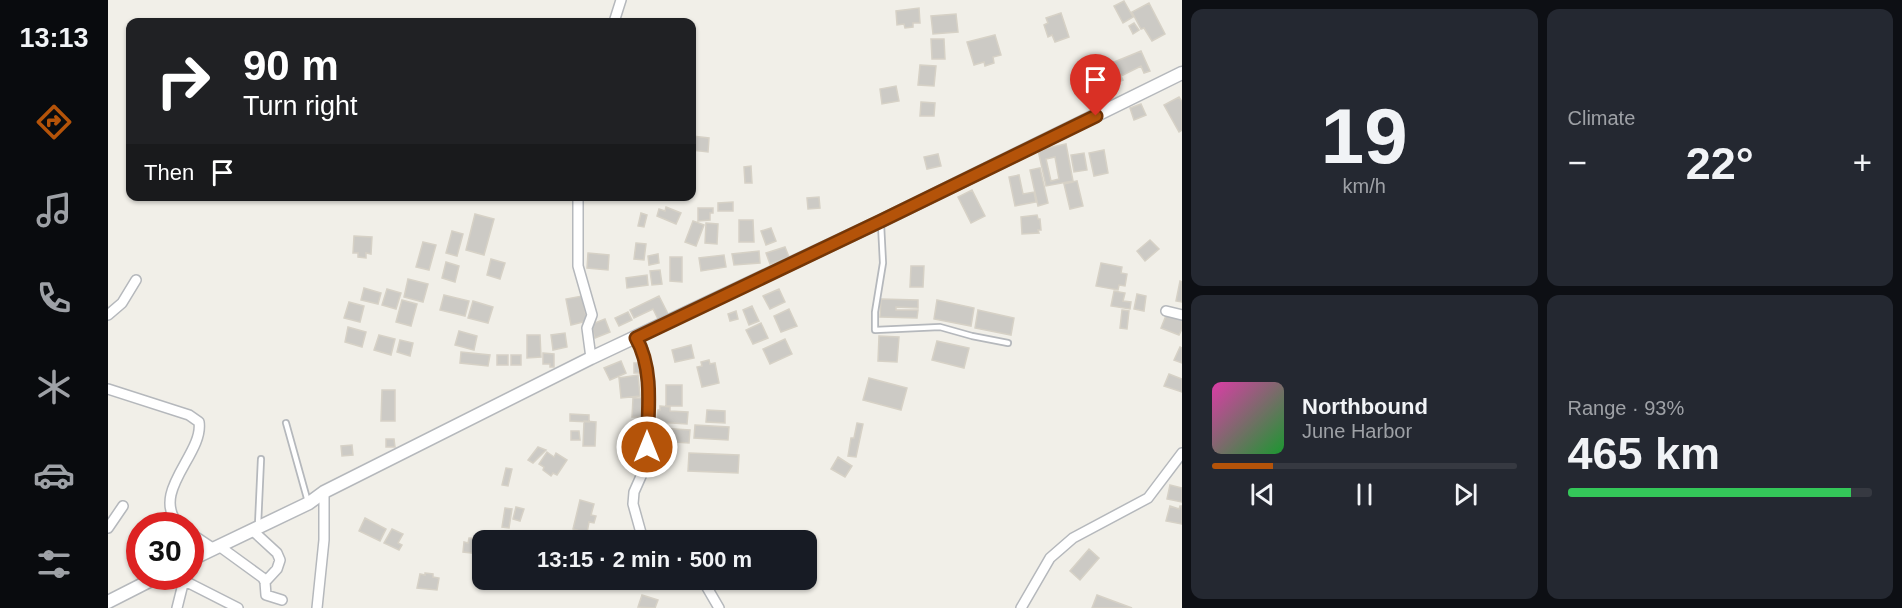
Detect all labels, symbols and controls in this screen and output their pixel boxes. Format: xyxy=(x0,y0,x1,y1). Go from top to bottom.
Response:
text: 13:13 xyxy=(19,23,89,53)
icon: right xyxy=(144,42,222,120)
text: 90 m xyxy=(243,42,339,89)
pin xyxy=(1070,54,1121,116)
icon: arrive xyxy=(1079,63,1112,96)
text: Turn right xyxy=(243,91,358,121)
text: 19 xyxy=(1321,92,1408,180)
icon: directions xyxy=(33,101,75,143)
text: Climate xyxy=(1568,107,1635,129)
text: 22° xyxy=(1686,138,1754,189)
text: − xyxy=(1568,144,1587,181)
text: + xyxy=(1853,144,1872,181)
icon: arrive xyxy=(206,156,239,189)
text: Then xyxy=(144,160,194,185)
text: km/h xyxy=(1343,175,1386,197)
icon: music xyxy=(33,189,75,231)
icon: phone xyxy=(33,277,75,319)
icon: climate xyxy=(33,366,75,408)
text: Northbound xyxy=(1302,394,1428,419)
text: Range · 93% xyxy=(1568,397,1684,419)
position arrow xyxy=(615,415,679,479)
text: June Harbor xyxy=(1302,420,1412,442)
text: 465 km xyxy=(1568,428,1720,479)
icon: car xyxy=(33,454,75,496)
icon: previous xyxy=(1246,478,1279,511)
icon: pause xyxy=(1348,478,1381,511)
icon: next xyxy=(1449,478,1482,511)
speed limit sign: 30 xyxy=(126,512,204,590)
icon: filters xyxy=(33,543,75,585)
text: 13:15 · 2 min · 500 m xyxy=(537,547,752,572)

